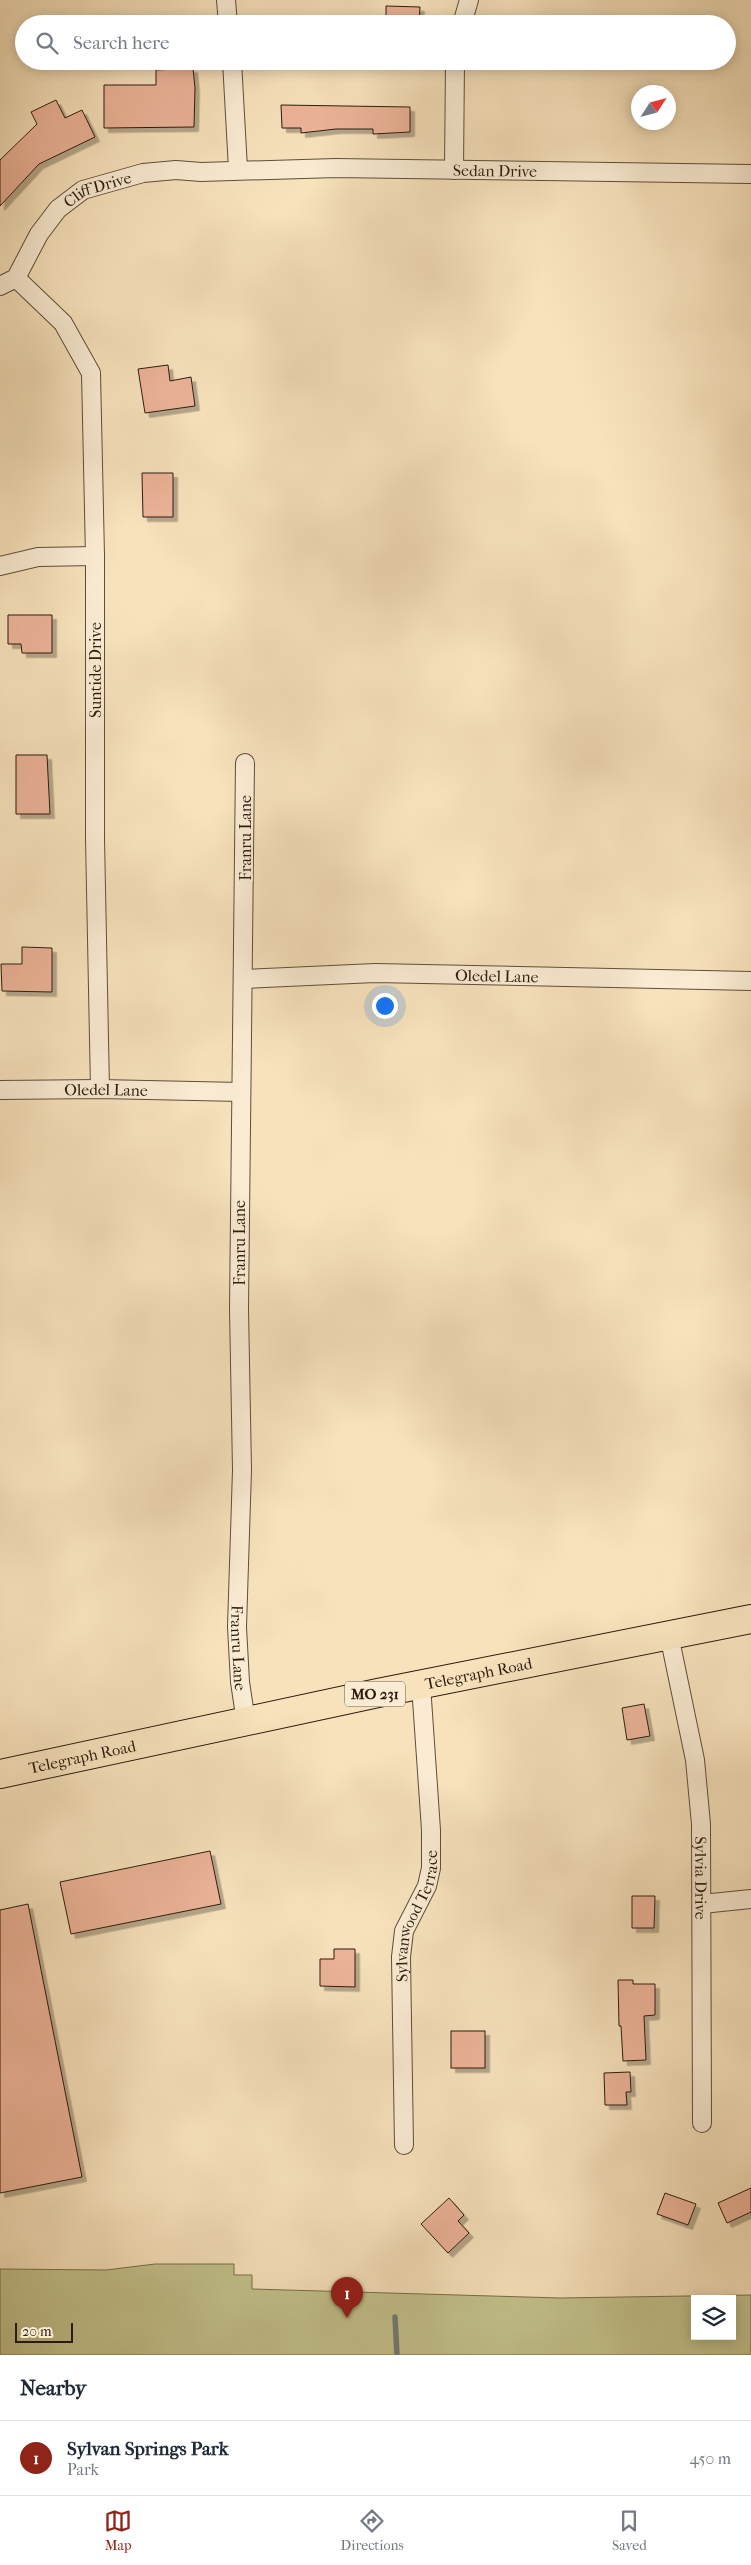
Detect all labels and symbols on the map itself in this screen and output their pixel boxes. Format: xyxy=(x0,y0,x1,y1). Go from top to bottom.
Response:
north arrow xyxy=(631,85,676,130)
street label: Sedan Drive xyxy=(453,160,537,180)
street label: Cliff Drive xyxy=(59,167,133,211)
street label: Suntide Drive xyxy=(86,622,105,718)
street label: Franru Lane xyxy=(236,795,255,881)
street label: Oledel Lane xyxy=(455,965,539,986)
your location xyxy=(372,993,398,1019)
street label: Oledel Lane xyxy=(64,1079,148,1100)
street label: Franru Lane xyxy=(230,1200,249,1286)
street label: Franru Lane xyxy=(227,1605,251,1692)
street label: Telegraph Road xyxy=(423,1653,534,1693)
road number: MO 231 xyxy=(345,1682,405,1706)
street label: Telegraph Road xyxy=(27,1736,138,1777)
street label: Sylvia Drive xyxy=(692,1836,711,1920)
street label: Sylvanwood Terrace xyxy=(391,1850,441,1982)
pin: 1 xyxy=(331,2277,363,2318)
scale bar xyxy=(15,2320,72,2343)

